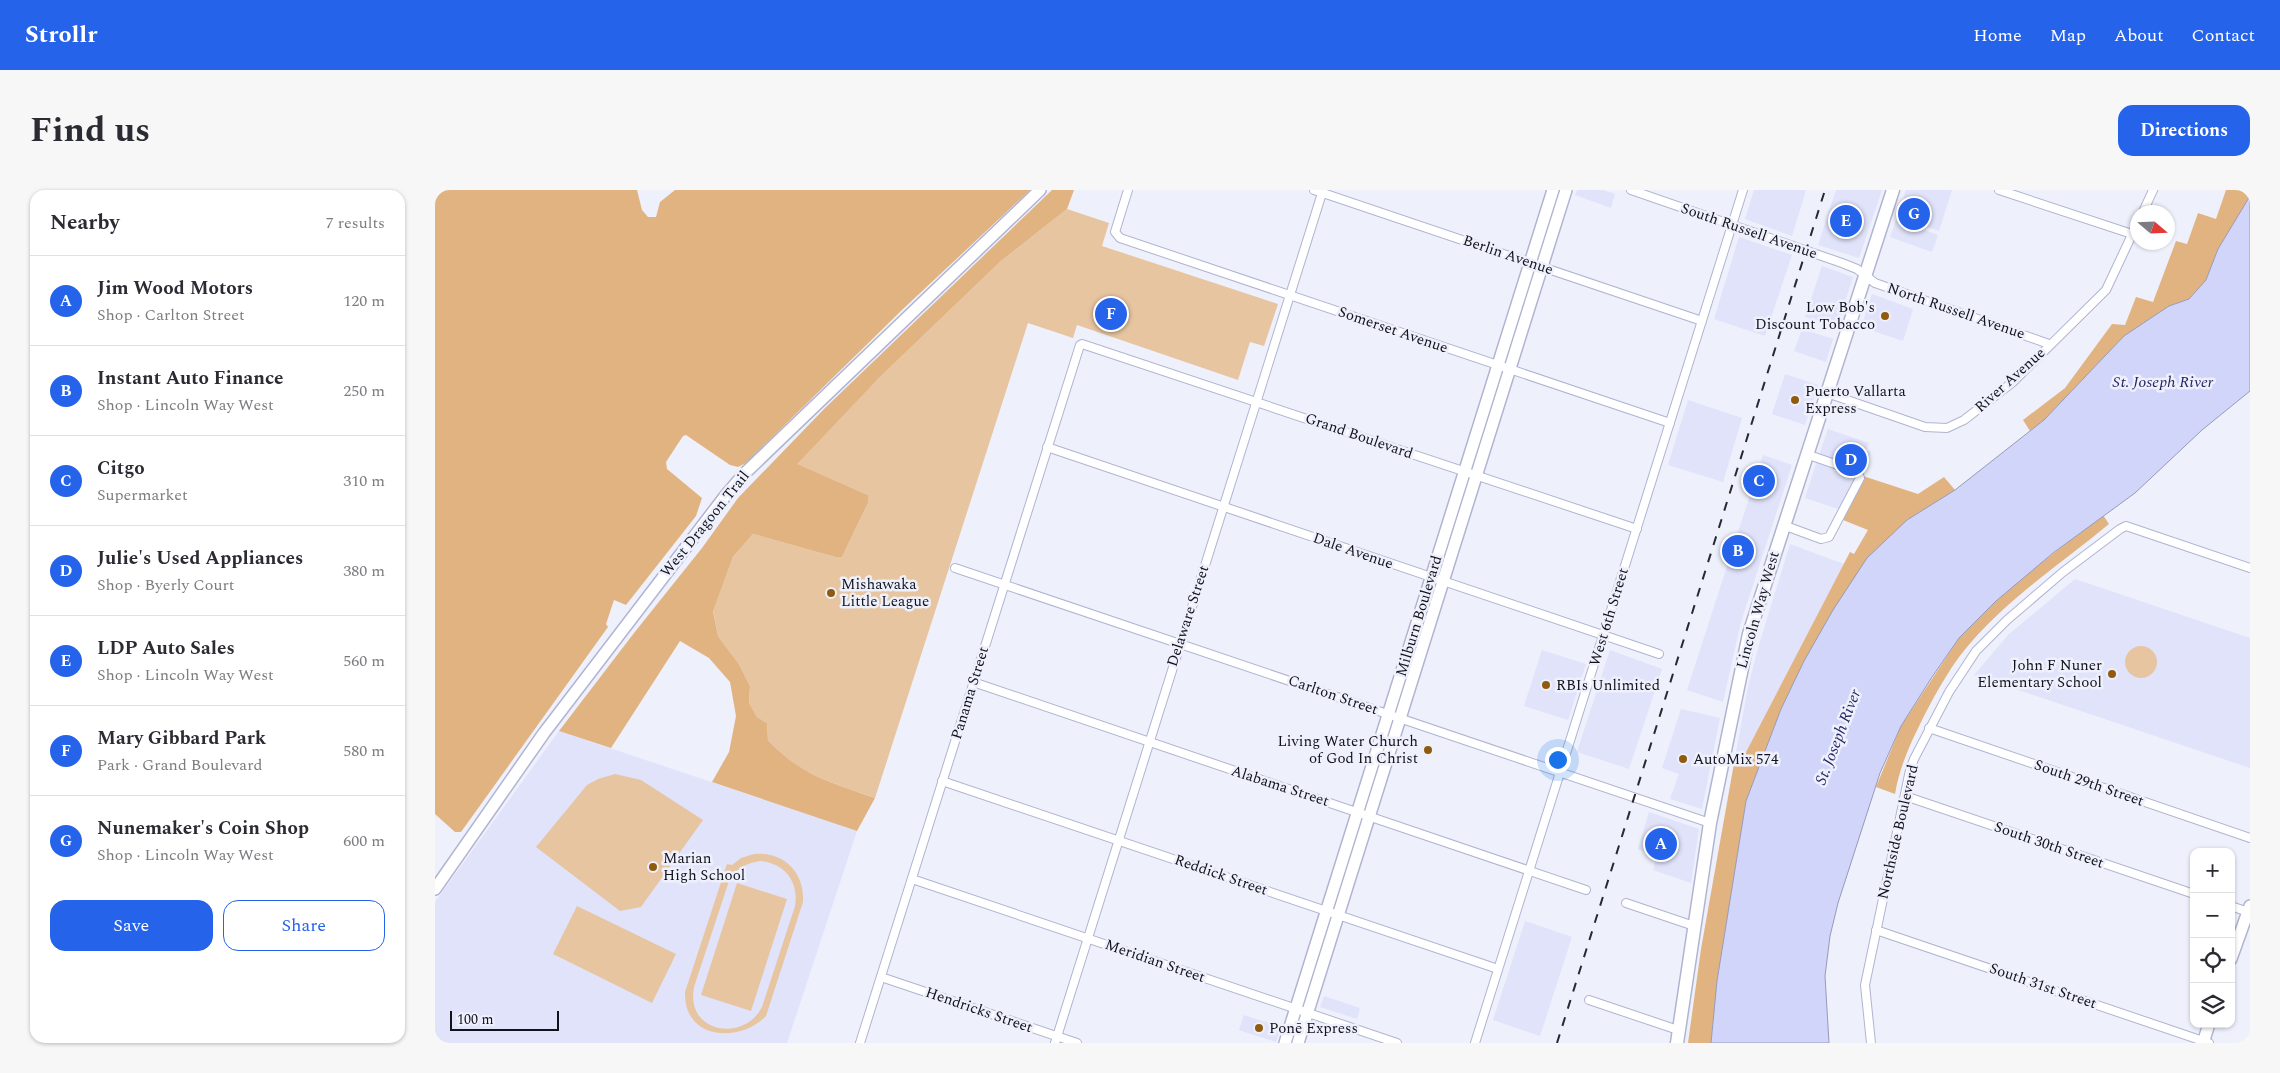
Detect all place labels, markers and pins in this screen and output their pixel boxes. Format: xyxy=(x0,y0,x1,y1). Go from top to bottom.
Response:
pin: G xyxy=(1898,195,1930,233)
pin: E xyxy=(1830,202,1862,240)
pin: F xyxy=(1095,295,1127,333)
place label: Low Bob's Discount Tobacco xyxy=(1755,296,1875,336)
marker: Low Bob's Discount Tobacco xyxy=(1879,310,1891,322)
place label: Puerto Vallarta Express xyxy=(1805,380,1906,420)
marker: Puerto Vallarta Express xyxy=(1789,394,1801,406)
pin: D xyxy=(1835,441,1867,479)
pin: C xyxy=(1743,462,1775,500)
pin: B xyxy=(1722,532,1754,570)
place label: Mishawaka Little League xyxy=(841,573,929,613)
marker: Mishawaka Little League xyxy=(825,587,837,599)
place label: John F Nuner Elementary School xyxy=(1977,654,2102,694)
marker: John F Nuner Elementary School xyxy=(2106,668,2118,680)
place label: RBIs Unlimited xyxy=(1556,674,1660,697)
marker: RBIs Unlimited xyxy=(1540,679,1552,691)
place label: Living Water Church of God In Christ xyxy=(1277,730,1418,770)
marker: Living Water Church of God In Christ xyxy=(1422,744,1434,756)
place label: AutoMix 574 xyxy=(1693,748,1779,771)
marker: AutoMix 574 xyxy=(1677,753,1689,765)
pin: A xyxy=(1645,825,1677,863)
place label: Marian High School xyxy=(663,847,745,887)
marker: Marian High School xyxy=(647,861,659,873)
place label: Ponē Express xyxy=(1269,1017,1358,1040)
marker: Ponē Express xyxy=(1253,1022,1265,1034)

